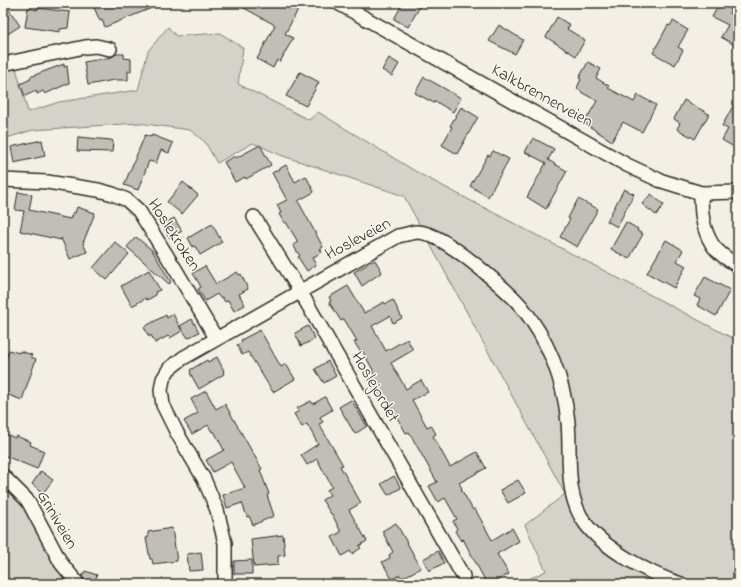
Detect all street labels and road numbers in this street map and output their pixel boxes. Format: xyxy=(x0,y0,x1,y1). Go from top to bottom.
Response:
street label: Kalkbrennerveien xyxy=(487,58,597,134)
street label: Hoslekroken xyxy=(141,194,207,276)
street label: Hosleveien xyxy=(321,211,395,267)
street label: Hoslejordet xyxy=(345,347,406,427)
street label: Griniveien xyxy=(30,486,84,554)

